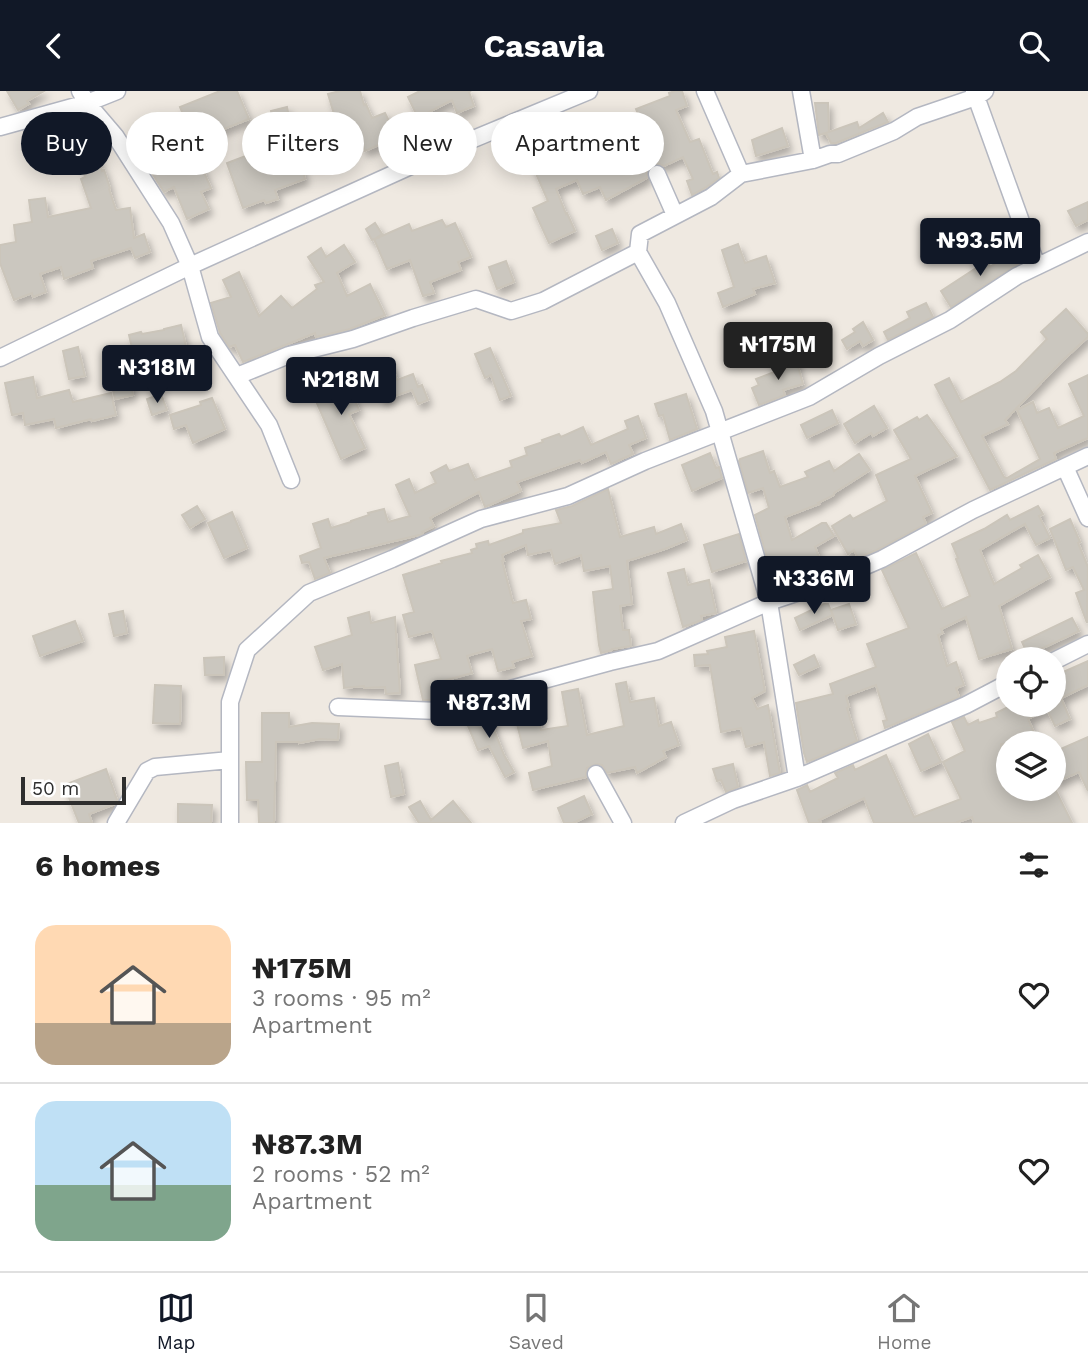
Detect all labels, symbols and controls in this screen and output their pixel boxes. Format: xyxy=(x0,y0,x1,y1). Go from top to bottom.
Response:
icon: back xyxy=(35,27,73,65)
text: Casavia xyxy=(484,27,605,65)
icon: search xyxy=(1015,27,1053,65)
chip: Buy xyxy=(21,112,112,175)
chip: Rent xyxy=(126,112,228,175)
chip: Filters xyxy=(242,112,364,175)
chip: New xyxy=(378,112,477,175)
chip: Apartment xyxy=(491,112,664,175)
pin: ₦93.5M xyxy=(923,219,1037,278)
text: ₦93.5M xyxy=(936,227,1024,254)
pin: ₦175M xyxy=(729,323,827,382)
text: ₦175M xyxy=(740,331,816,358)
pin: ₦318M xyxy=(108,345,206,405)
text: ₦318M xyxy=(118,354,196,381)
pin: ₦218M xyxy=(292,357,390,417)
text: ₦218M xyxy=(302,366,380,393)
pin: ₦336M xyxy=(765,557,863,616)
text: ₦336M xyxy=(773,565,855,592)
map controls xyxy=(996,647,1066,801)
button: locate xyxy=(996,647,1066,717)
pin: ₦87.3M xyxy=(432,681,546,740)
text: ₦87.3M xyxy=(446,689,532,716)
button: layers xyxy=(996,731,1066,801)
scale bar xyxy=(21,774,126,806)
text: 50 m xyxy=(32,777,79,800)
icon: filters xyxy=(1015,846,1053,884)
text: 6 homes xyxy=(35,848,160,883)
text: ₦175M xyxy=(252,950,352,985)
icon: home xyxy=(91,953,175,1037)
icon: heart xyxy=(1015,976,1053,1014)
text: 3 rooms · 95 m² xyxy=(252,985,431,1012)
text: Apartment xyxy=(252,1012,372,1039)
text: ₦87.3M xyxy=(252,1126,363,1161)
icon: home xyxy=(91,1129,175,1213)
icon: heart xyxy=(1015,1152,1053,1190)
text: 2 rooms · 52 m² xyxy=(252,1161,430,1188)
text: Apartment xyxy=(252,1188,372,1215)
tab: Map xyxy=(157,1289,195,1354)
tab: Saved xyxy=(509,1289,564,1354)
tab: Home xyxy=(877,1289,931,1354)

